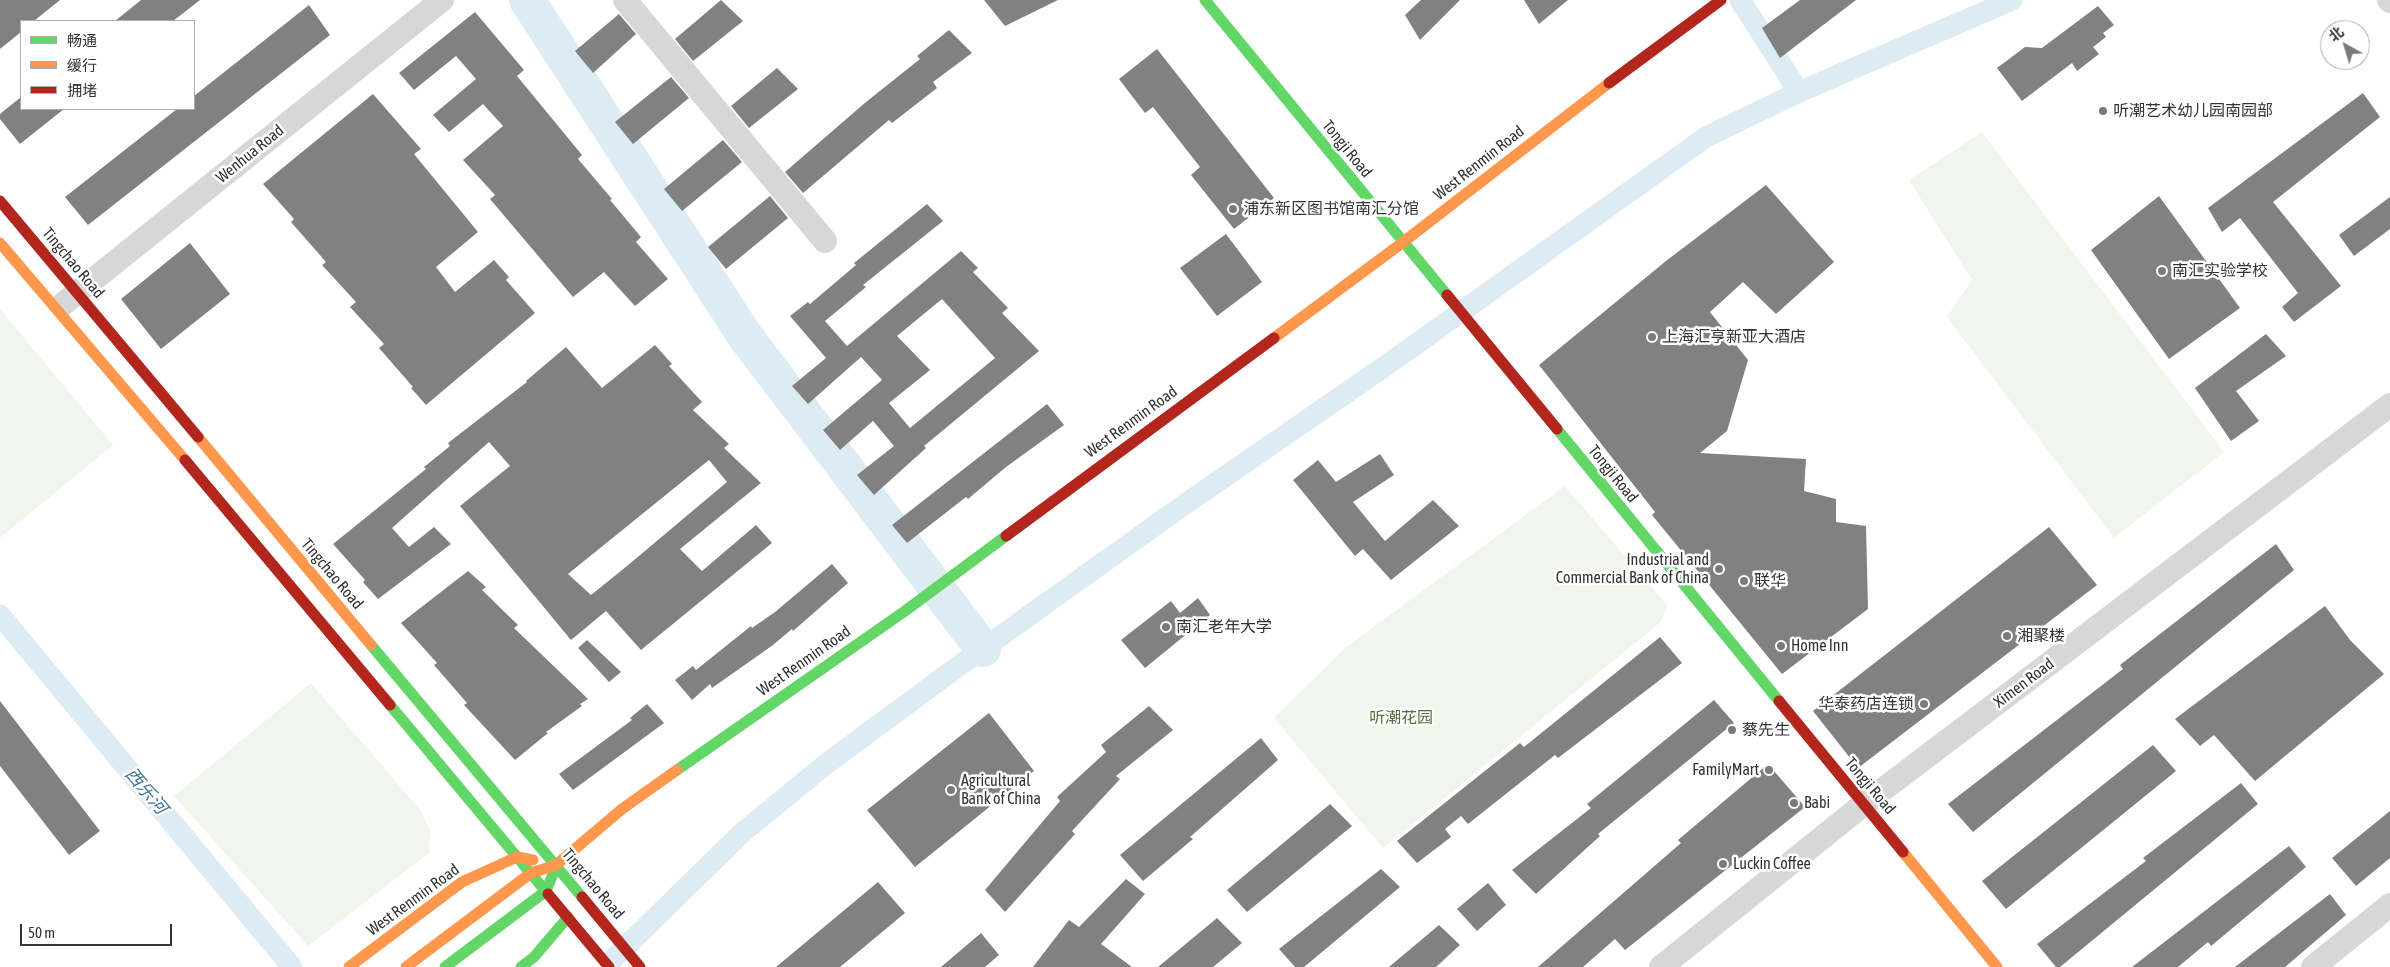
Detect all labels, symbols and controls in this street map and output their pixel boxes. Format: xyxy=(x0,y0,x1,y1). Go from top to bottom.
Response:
legend xyxy=(20,20,195,110)
north arrow xyxy=(2320,20,2370,70)
text: 北 xyxy=(2326,23,2347,45)
text: 畅通 xyxy=(67,32,97,49)
text: 缓行 xyxy=(67,57,97,74)
text: 拥堵 xyxy=(67,82,97,99)
place label: 听潮艺术幼儿园南园部 xyxy=(2113,101,2273,121)
marker: 听潮艺术幼儿园南园部 xyxy=(2097,105,2109,117)
street label: Tongji Road xyxy=(1318,116,1376,182)
street label: Wenhua Road xyxy=(212,121,288,187)
street label: West Renmin Road xyxy=(1430,122,1528,204)
place label: 浦东新区图书馆南汇分馆 xyxy=(1243,199,1419,219)
marker: 浦东新区图书馆南汇分馆 xyxy=(1227,203,1239,215)
street label: Tingchao Road xyxy=(38,224,108,302)
place label: 南汇实验学校 xyxy=(2172,261,2268,281)
marker: 南汇实验学校 xyxy=(2156,265,2168,277)
place label: 上海汇亨新亚大酒店 xyxy=(1662,327,1806,347)
marker: 上海汇亨新亚大酒店 xyxy=(1646,331,1658,343)
street label: West Renmin Road xyxy=(1081,382,1181,462)
street label: Tongji Road xyxy=(1584,441,1642,507)
street label: Tingchao Road xyxy=(297,535,367,613)
place label: Industrial and Commercial Bank of China xyxy=(1556,550,1709,588)
marker: Industrial and Commercial Bank of China xyxy=(1713,563,1725,575)
place label: 联华 xyxy=(1754,571,1786,591)
marker: 联华 xyxy=(1738,575,1750,587)
place label: 南汇老年大学 xyxy=(1176,617,1272,637)
marker: 南汇老年大学 xyxy=(1160,621,1172,633)
street label: West Renmin Road xyxy=(754,622,854,700)
place label: 湘聚楼 xyxy=(2017,626,2065,646)
marker: 湘聚楼 xyxy=(2001,630,2013,642)
place label: Home Inn xyxy=(1791,636,1848,656)
marker: Home Inn xyxy=(1775,640,1787,652)
street label: Ximen Road xyxy=(1990,654,2058,712)
place label: 华泰药店连锁 xyxy=(1818,694,1914,714)
marker: 华泰药店连锁 xyxy=(1918,698,1930,710)
park label: 听潮花园 xyxy=(1369,708,1433,728)
place label: 蔡先生 xyxy=(1742,720,1790,740)
marker: 蔡先生 xyxy=(1726,724,1738,736)
street label: Tongji Road xyxy=(1841,754,1899,818)
place label: FamilyMart xyxy=(1692,760,1759,780)
water label: 西乐河 xyxy=(120,763,172,819)
marker: FamilyMart xyxy=(1763,764,1775,776)
place label: Agricultural Bank of China xyxy=(961,771,1041,809)
marker: Agricultural Bank of China xyxy=(945,784,957,796)
place label: Babi xyxy=(1804,793,1830,813)
marker: Babi xyxy=(1788,797,1800,809)
street label: Tingchao Road xyxy=(558,845,628,923)
place label: Luckin Coffee xyxy=(1733,854,1811,874)
marker: Luckin Coffee xyxy=(1717,858,1729,870)
street label: West Renmin Road xyxy=(363,860,463,940)
scale bar xyxy=(22,914,175,946)
text: 50 m xyxy=(28,924,55,941)

